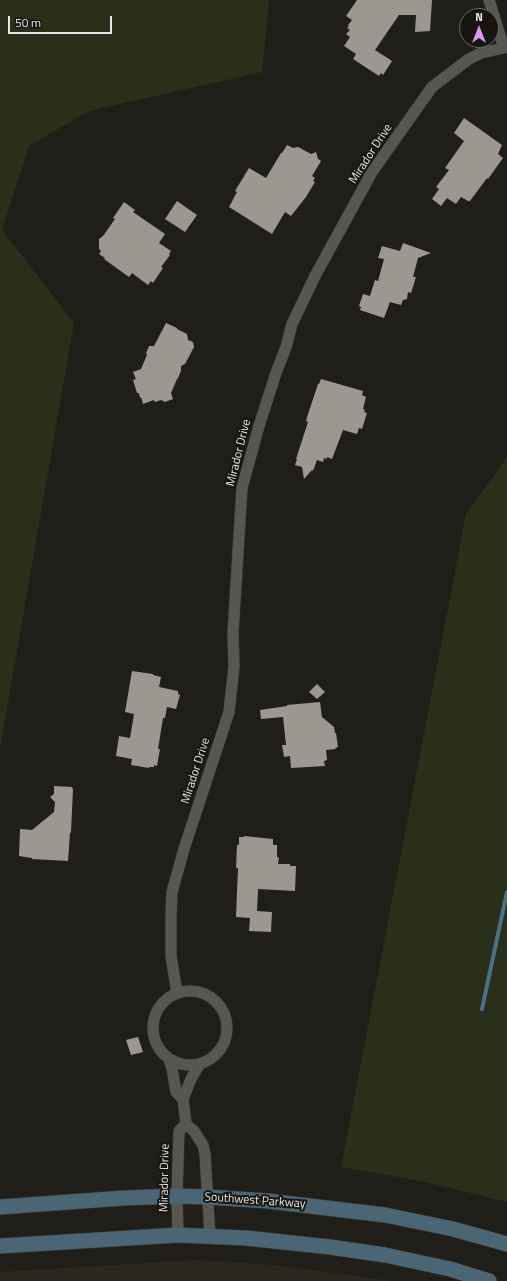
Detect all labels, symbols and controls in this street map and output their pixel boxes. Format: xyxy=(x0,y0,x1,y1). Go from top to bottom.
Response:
scale bar xyxy=(10,8,114,34)
north arrow xyxy=(459,8,499,48)
text: N xyxy=(475,9,483,25)
text: 50 m xyxy=(15,13,41,32)
street label: Mirador Drive xyxy=(346,121,396,187)
street label: Mirador Drive xyxy=(224,418,254,488)
street label: Mirador Drive xyxy=(179,736,213,806)
street label: Mirador Drive xyxy=(157,1144,173,1212)
street label: Southwest Parkway xyxy=(204,1190,306,1212)

